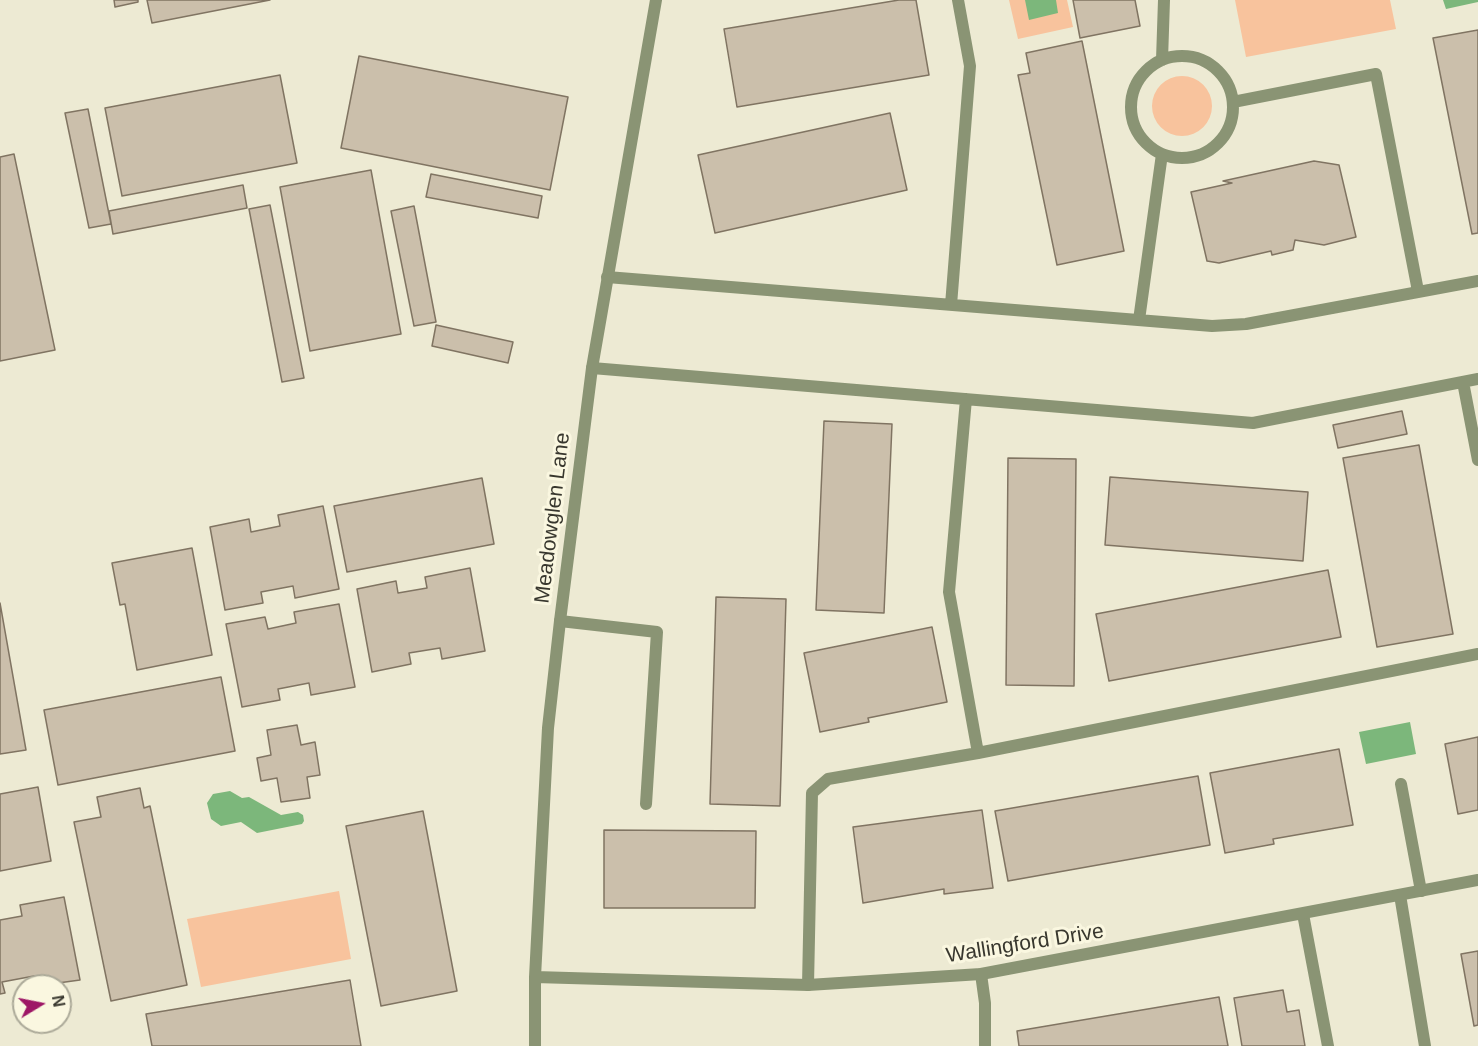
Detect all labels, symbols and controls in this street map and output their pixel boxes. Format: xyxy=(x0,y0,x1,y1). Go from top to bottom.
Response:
street label: Meadowglen Lane xyxy=(530,431,576,605)
street label: Wallingford Drive xyxy=(944,919,1106,969)
north arrow xyxy=(12,974,72,1034)
text: N xyxy=(49,994,68,1008)

